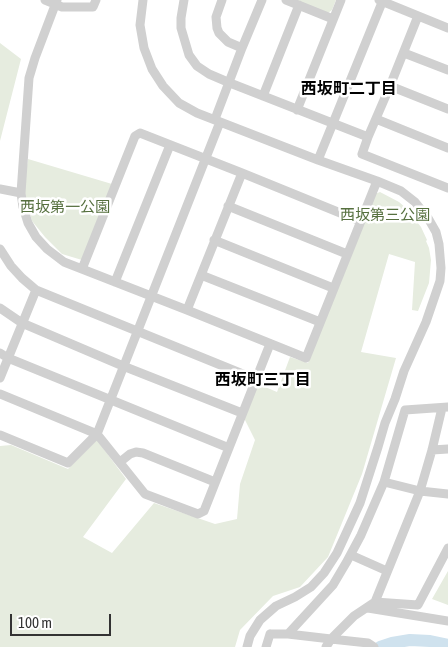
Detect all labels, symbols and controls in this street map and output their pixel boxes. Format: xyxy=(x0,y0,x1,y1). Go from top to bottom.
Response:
district label: 西坂町二丁目 xyxy=(301,79,397,99)
park label: 西坂第一公園 xyxy=(20,198,110,216)
park label: 西坂第三公園 xyxy=(340,206,430,224)
district label: 西坂町三丁目 xyxy=(215,370,311,390)
scale bar xyxy=(12,604,114,636)
text: 100 m xyxy=(18,614,52,631)

